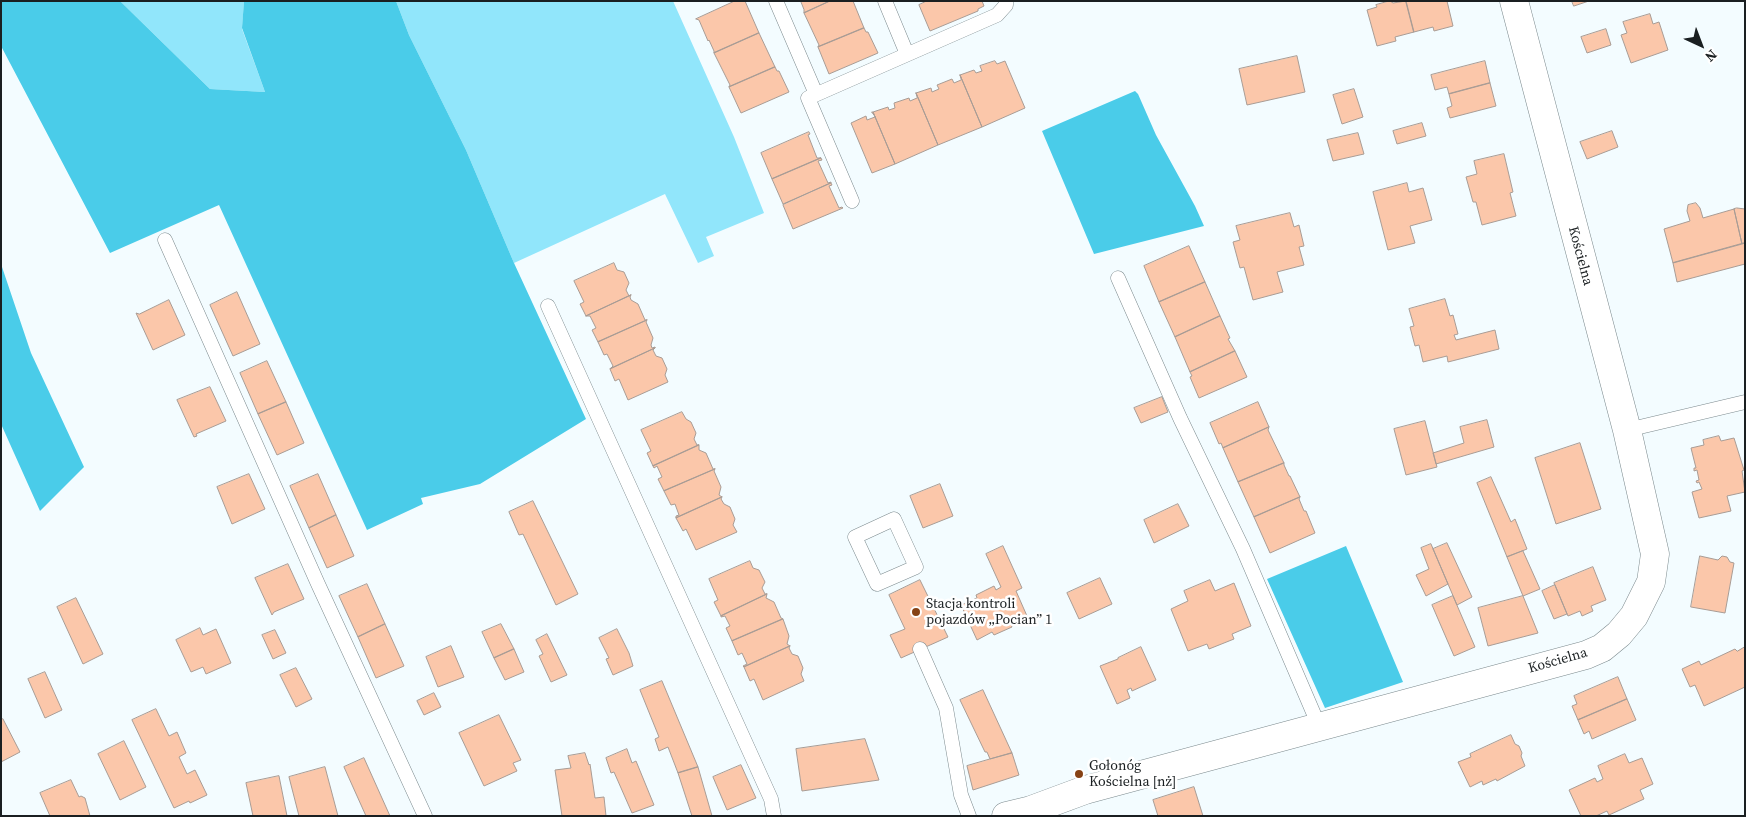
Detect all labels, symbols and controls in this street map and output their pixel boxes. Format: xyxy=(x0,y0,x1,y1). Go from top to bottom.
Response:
north arrow xyxy=(1676,20,1726,70)
text: N xyxy=(1701,45,1722,67)
street label: Kościelna xyxy=(1564,225,1596,287)
place label: Stacja kontroli pojazdów „Pocian” 1 xyxy=(926,596,1052,628)
marker: Stacja kontroli pojazdów „Pocian” 1 xyxy=(910,606,922,618)
street label: Kościelna xyxy=(1527,645,1589,677)
place label: Gołonóg Kościelna [nż] xyxy=(1089,758,1176,790)
marker: Gołonóg Kościelna [nż] xyxy=(1073,768,1085,780)

